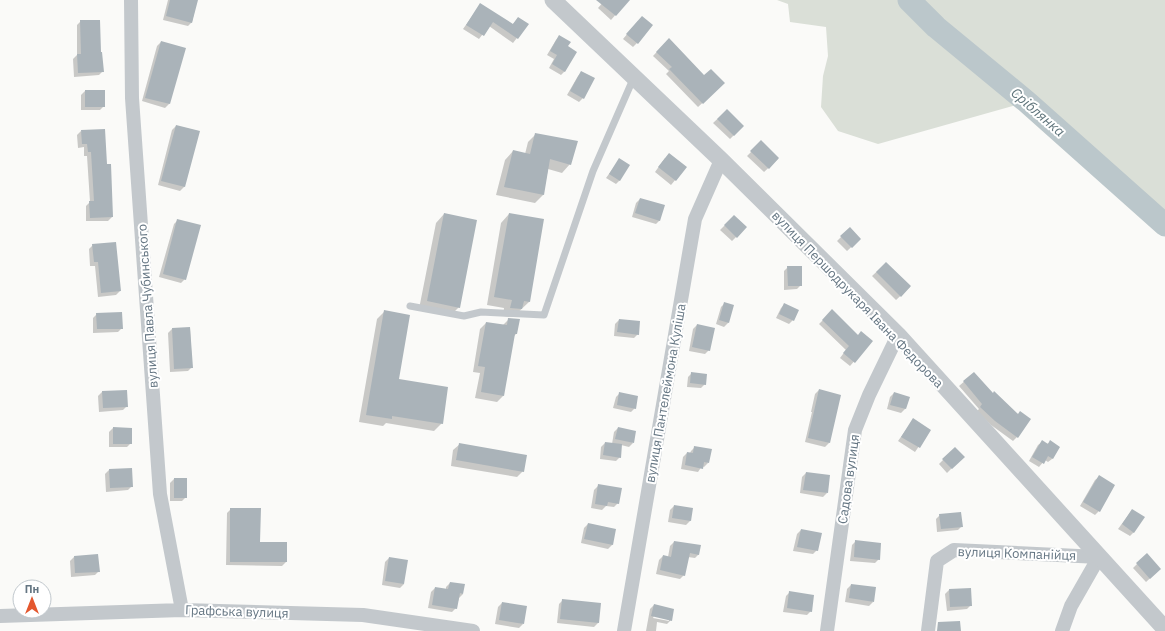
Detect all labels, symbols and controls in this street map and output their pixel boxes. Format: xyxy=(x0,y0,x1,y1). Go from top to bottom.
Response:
water label: Сріблянка xyxy=(1007,84,1069,140)
street label: вулиця Першодрукаря Івана Федорова xyxy=(768,207,947,392)
street label: вулиця Павла Чубинського xyxy=(133,223,162,389)
street label: вулиця Пантелеймона Куліша xyxy=(641,302,690,484)
street label: Садова вулиця xyxy=(834,433,863,525)
street label: вулиця Компанійця xyxy=(957,543,1077,564)
north arrow xyxy=(12,579,52,619)
text: Пн xyxy=(25,582,39,596)
street label: Графська вулиця xyxy=(185,601,289,622)

